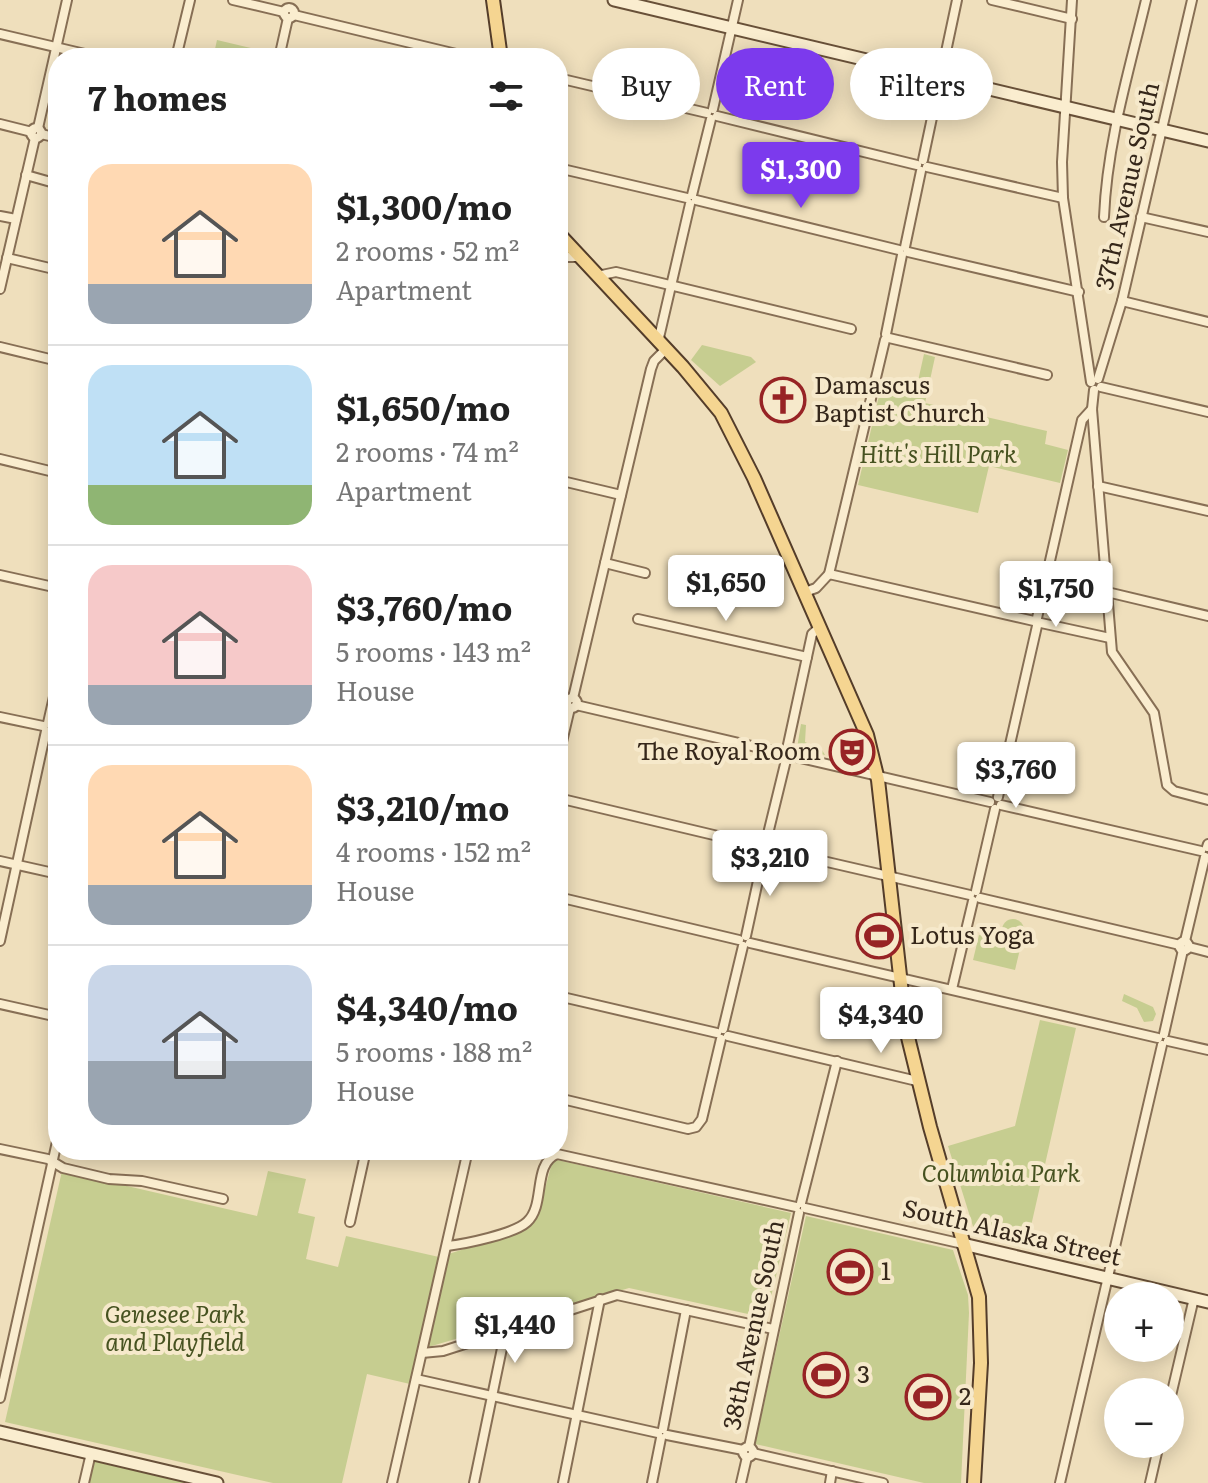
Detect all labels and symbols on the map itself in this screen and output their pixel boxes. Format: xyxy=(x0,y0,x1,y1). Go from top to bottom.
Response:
street label: 37th Avenue South xyxy=(1085,78,1167,293)
pin: $1,300 xyxy=(736,142,866,210)
place label: Damascus Baptist Church xyxy=(814,366,986,429)
church icon: Damascus Baptist Church xyxy=(759,376,807,424)
park label: Hitt's Hill Park xyxy=(859,435,1018,470)
pin: $1,650 xyxy=(661,555,791,623)
pin: $1,750 xyxy=(991,561,1121,629)
theatre icon: The Royal Room xyxy=(828,728,876,776)
place label: The Royal Room xyxy=(637,732,821,767)
pin: $3,760 xyxy=(951,742,1081,810)
pin: $3,210 xyxy=(705,830,835,898)
sports icon: Lotus Yoga xyxy=(855,912,903,960)
place label: Lotus Yoga xyxy=(910,916,1034,951)
pin: $4,340 xyxy=(816,987,946,1055)
park label: Columbia Park xyxy=(922,1154,1081,1189)
street label: South Alaska Street xyxy=(900,1188,1126,1273)
street label: 38th Avenue South xyxy=(712,1216,791,1433)
sports icon: 1 xyxy=(826,1248,874,1296)
place label: 1 xyxy=(881,1252,891,1287)
park label: Genesee Park and Playfield xyxy=(105,1295,246,1358)
pin: $1,440 xyxy=(450,1297,580,1365)
sports icon: 3 xyxy=(802,1351,850,1399)
place label: 3 xyxy=(857,1355,870,1390)
sports icon: 2 xyxy=(904,1373,952,1421)
place label: 2 xyxy=(959,1377,971,1412)

